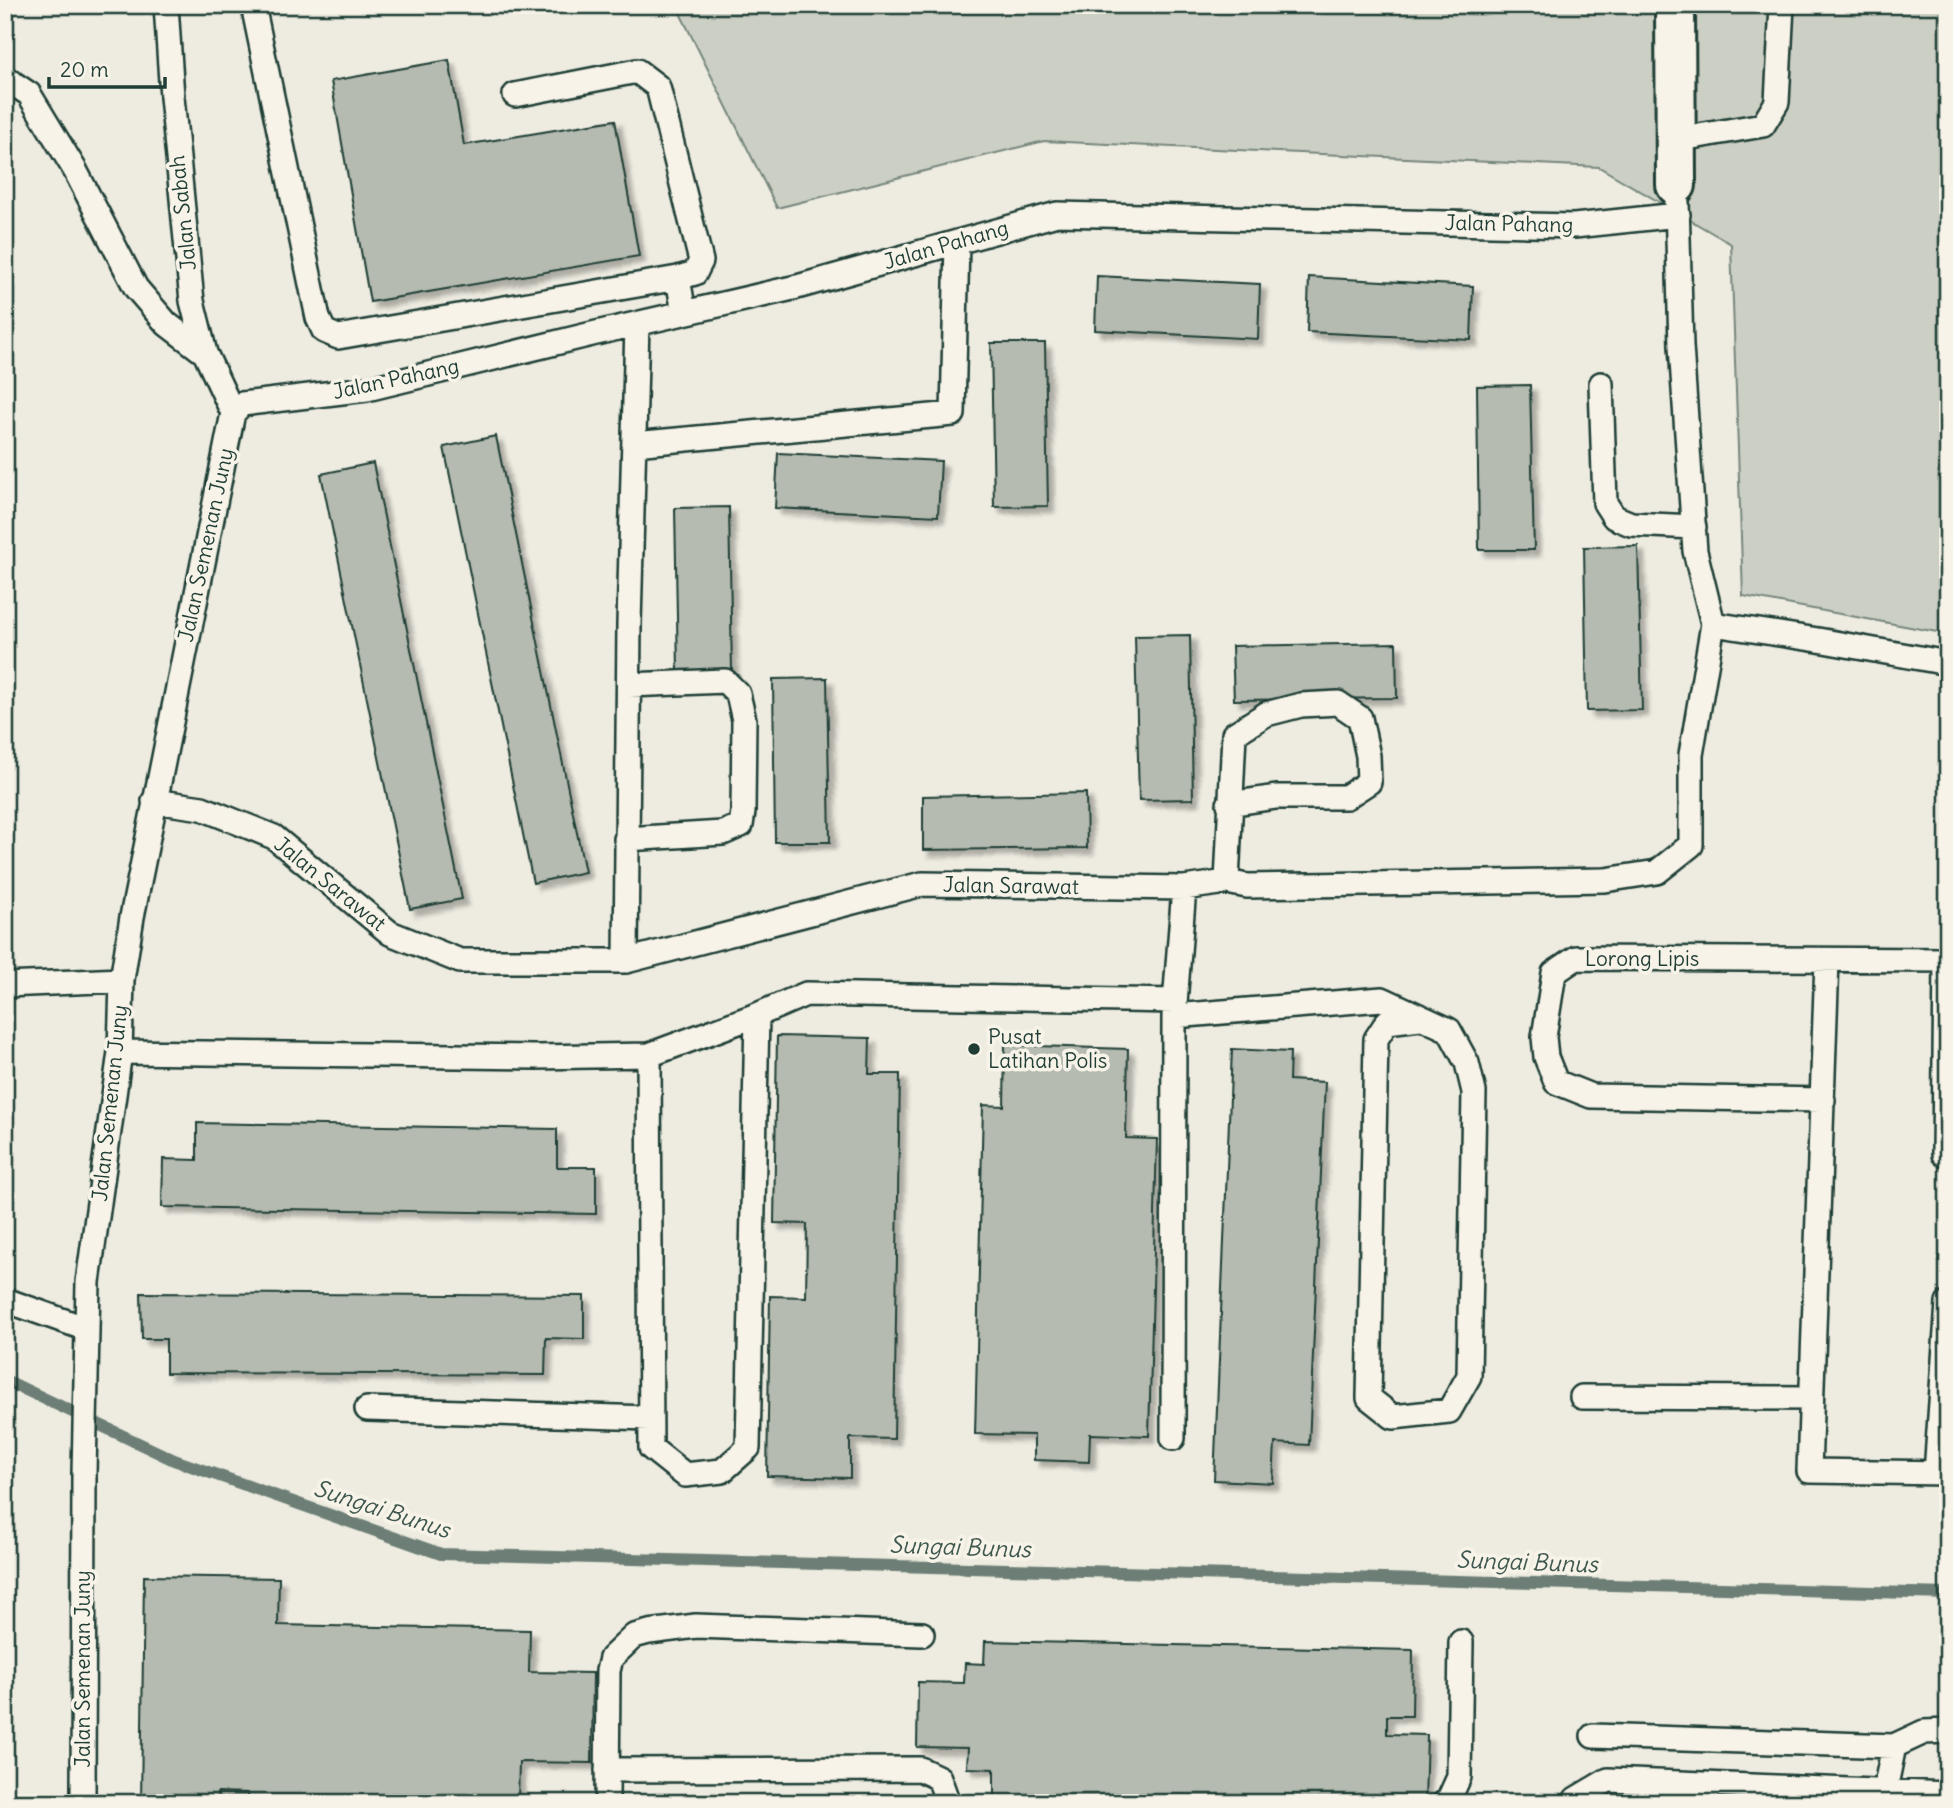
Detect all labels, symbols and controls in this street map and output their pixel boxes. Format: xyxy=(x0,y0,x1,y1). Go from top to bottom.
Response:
scale bar xyxy=(49,46,164,90)
text: 20 m xyxy=(60,56,109,83)
street label: Jalan Sabah xyxy=(163,154,202,272)
street label: Jalan Pahang xyxy=(1445,209,1574,238)
street label: Jalan Pahang xyxy=(880,214,1011,275)
street label: Jalan Pahang xyxy=(330,352,462,405)
street label: Jalan Semenan Juny xyxy=(172,446,239,644)
street label: Jalan Sarawat xyxy=(269,830,392,937)
street label: Jalan Sarawat xyxy=(943,871,1079,900)
street label: Lorong Lipis xyxy=(1585,945,1699,972)
street label: Jalan Semenan Juny xyxy=(86,1003,133,1203)
place label: Pusat Latihan Polis xyxy=(988,1023,1107,1074)
marker: Pusat Latihan Polis xyxy=(966,1041,982,1057)
water label: Sungai Bunus xyxy=(310,1473,455,1545)
water label: Sungai Bunus xyxy=(889,1530,1033,1564)
water label: Sungai Bunus xyxy=(1456,1545,1600,1579)
street label: Jalan Semenan Juny xyxy=(69,1570,96,1768)

